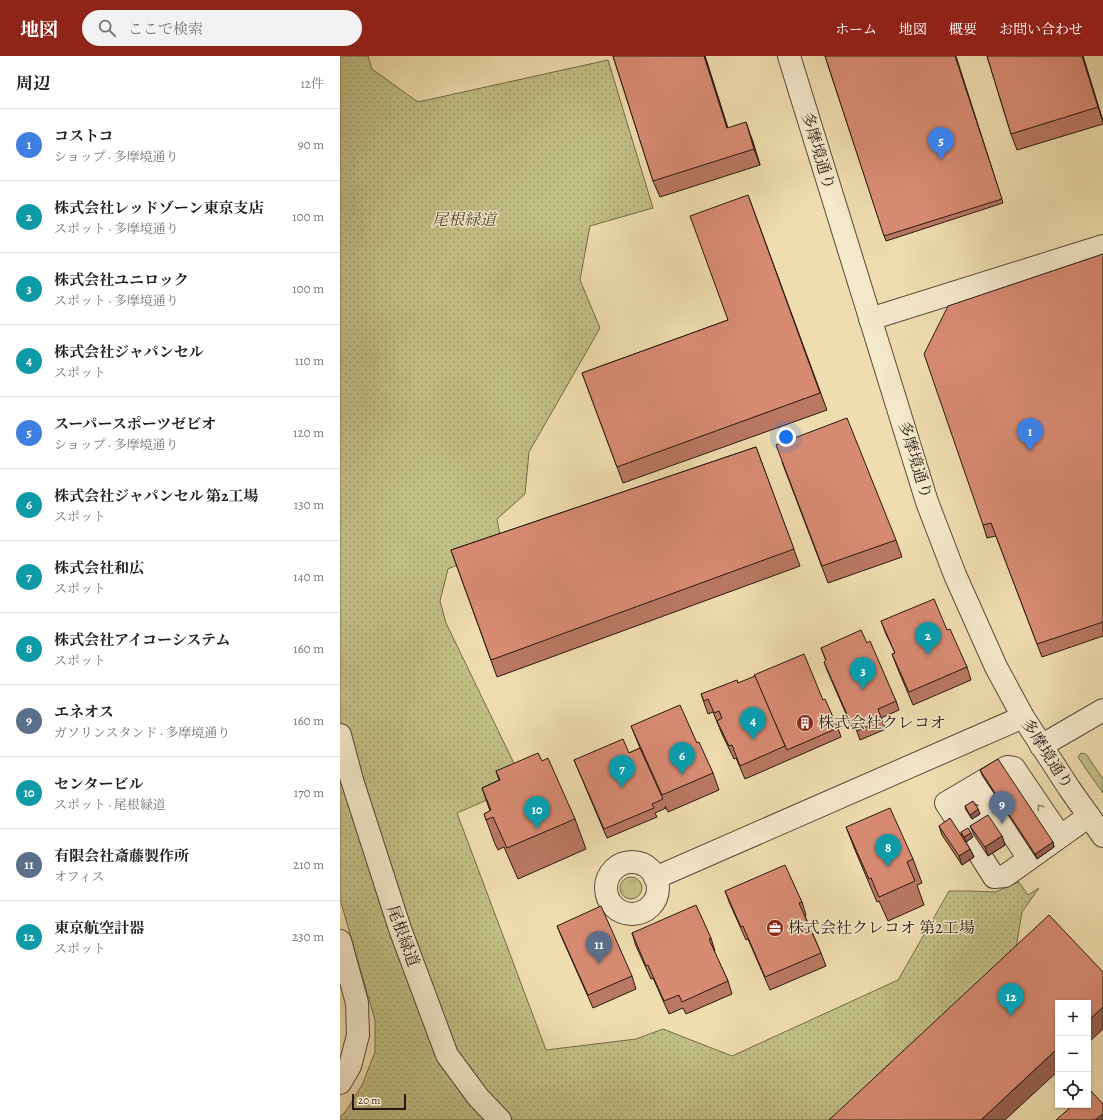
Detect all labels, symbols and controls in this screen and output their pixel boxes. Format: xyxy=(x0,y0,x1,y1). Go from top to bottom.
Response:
search box xyxy=(82,10,362,46)
text: 地図 xyxy=(20,17,58,43)
icon: search xyxy=(96,17,118,39)
text: ここで検索 xyxy=(128,19,203,39)
text: ホーム xyxy=(835,20,877,39)
text: 地図 xyxy=(899,20,927,39)
text: 概要 xyxy=(949,20,977,39)
text: お問い合わせ xyxy=(999,20,1083,39)
text: 周辺 xyxy=(16,72,50,95)
text: 12件 xyxy=(300,75,324,92)
street label: 多摩境通り xyxy=(796,110,840,192)
text: コストコ xyxy=(54,126,113,146)
pin: 5 xyxy=(928,127,954,160)
text: 1 xyxy=(27,136,31,153)
text: 90 m xyxy=(298,136,324,153)
text: ショップ · 多摩境通り xyxy=(54,148,178,165)
text: 株式会社レッドゾーン東京支店 xyxy=(54,198,264,218)
text: 2 xyxy=(26,208,32,225)
text: 100 m xyxy=(292,208,324,225)
park label: 尾根緑道 xyxy=(432,209,499,231)
text: スポット · 多摩境通り xyxy=(54,220,179,237)
text: 株式会社ユニロック xyxy=(54,270,189,290)
text: 3 xyxy=(26,280,32,297)
text: 100 m xyxy=(292,280,324,297)
text: スポット · 多摩境通り xyxy=(54,292,179,309)
text: 株式会社ジャパンセル xyxy=(54,342,204,362)
text: 4 xyxy=(26,352,32,369)
text: 110 m xyxy=(295,352,324,369)
text: スポット xyxy=(54,364,106,381)
text: スーパースポーツゼビオ xyxy=(54,414,216,434)
pin: 1 xyxy=(1017,418,1043,451)
street label: 多摩境通り xyxy=(893,419,937,501)
text: 5 xyxy=(26,424,32,441)
text: 120 m xyxy=(293,424,324,441)
your location xyxy=(776,427,796,447)
text: ショップ · 多摩境通り xyxy=(54,436,178,453)
text: 株式会社ジャパンセル 第2工場 xyxy=(54,486,259,506)
text: 6 xyxy=(26,496,32,513)
text: 130 m xyxy=(294,496,324,513)
text: スポット xyxy=(54,508,106,525)
text: 株式会社和広 xyxy=(54,558,144,578)
text: 7 xyxy=(26,568,32,585)
text: 140 m xyxy=(293,568,324,585)
text: スポット xyxy=(54,580,106,597)
pin: 2 xyxy=(915,622,941,655)
text: 株式会社アイコーシステム xyxy=(54,630,230,650)
text: 8 xyxy=(26,640,32,657)
text: 160 m xyxy=(293,640,324,657)
text: スポット xyxy=(54,652,106,669)
pin: 3 xyxy=(850,657,876,690)
text: エネオス xyxy=(54,702,114,722)
pin: 4 xyxy=(740,707,766,740)
text: 9 xyxy=(26,712,32,729)
text: 160 m xyxy=(293,712,324,729)
place label: 株式会社クレコオ xyxy=(818,712,946,734)
building icon: 株式会社クレコオ xyxy=(795,713,815,733)
street label: 多摩境通り xyxy=(1016,714,1078,794)
text: ガソリンスタンド · 多摩境通り xyxy=(54,724,230,741)
pin: 6 xyxy=(669,742,695,775)
pin: 7 xyxy=(609,755,635,788)
text: センタービル xyxy=(54,774,143,794)
text: 10 xyxy=(23,784,35,801)
text: 170 m xyxy=(294,784,324,801)
pin: 9 xyxy=(989,791,1015,824)
text: スポット · 尾根緑道 xyxy=(54,796,166,813)
pin: 10 xyxy=(524,796,550,829)
one-way arrow xyxy=(1037,804,1045,811)
pin: 8 xyxy=(875,834,901,867)
text: 有限会社斎藤製作所 xyxy=(54,846,189,866)
text: 11 xyxy=(24,856,34,873)
text: 210 m xyxy=(293,856,324,873)
text: オフィス xyxy=(54,868,105,885)
street label: 尾根緑道 xyxy=(382,902,424,970)
place label: 株式会社クレコオ 第2工場 xyxy=(788,917,975,939)
text: 東京航空計器 xyxy=(54,918,144,938)
office icon: 株式会社クレコオ 第2工場 xyxy=(765,918,785,938)
text: 12 xyxy=(24,928,34,945)
text: 230 m xyxy=(292,928,324,945)
pin: 11 xyxy=(586,931,612,964)
text: スポット xyxy=(54,940,106,957)
pin: 12 xyxy=(998,983,1024,1016)
map controls xyxy=(1055,1000,1091,1108)
button: + xyxy=(1055,1000,1091,1036)
button: − xyxy=(1055,1036,1091,1072)
button: locate xyxy=(1055,1072,1091,1108)
scale bar xyxy=(352,1092,406,1111)
text: 20 m xyxy=(358,1093,380,1108)

